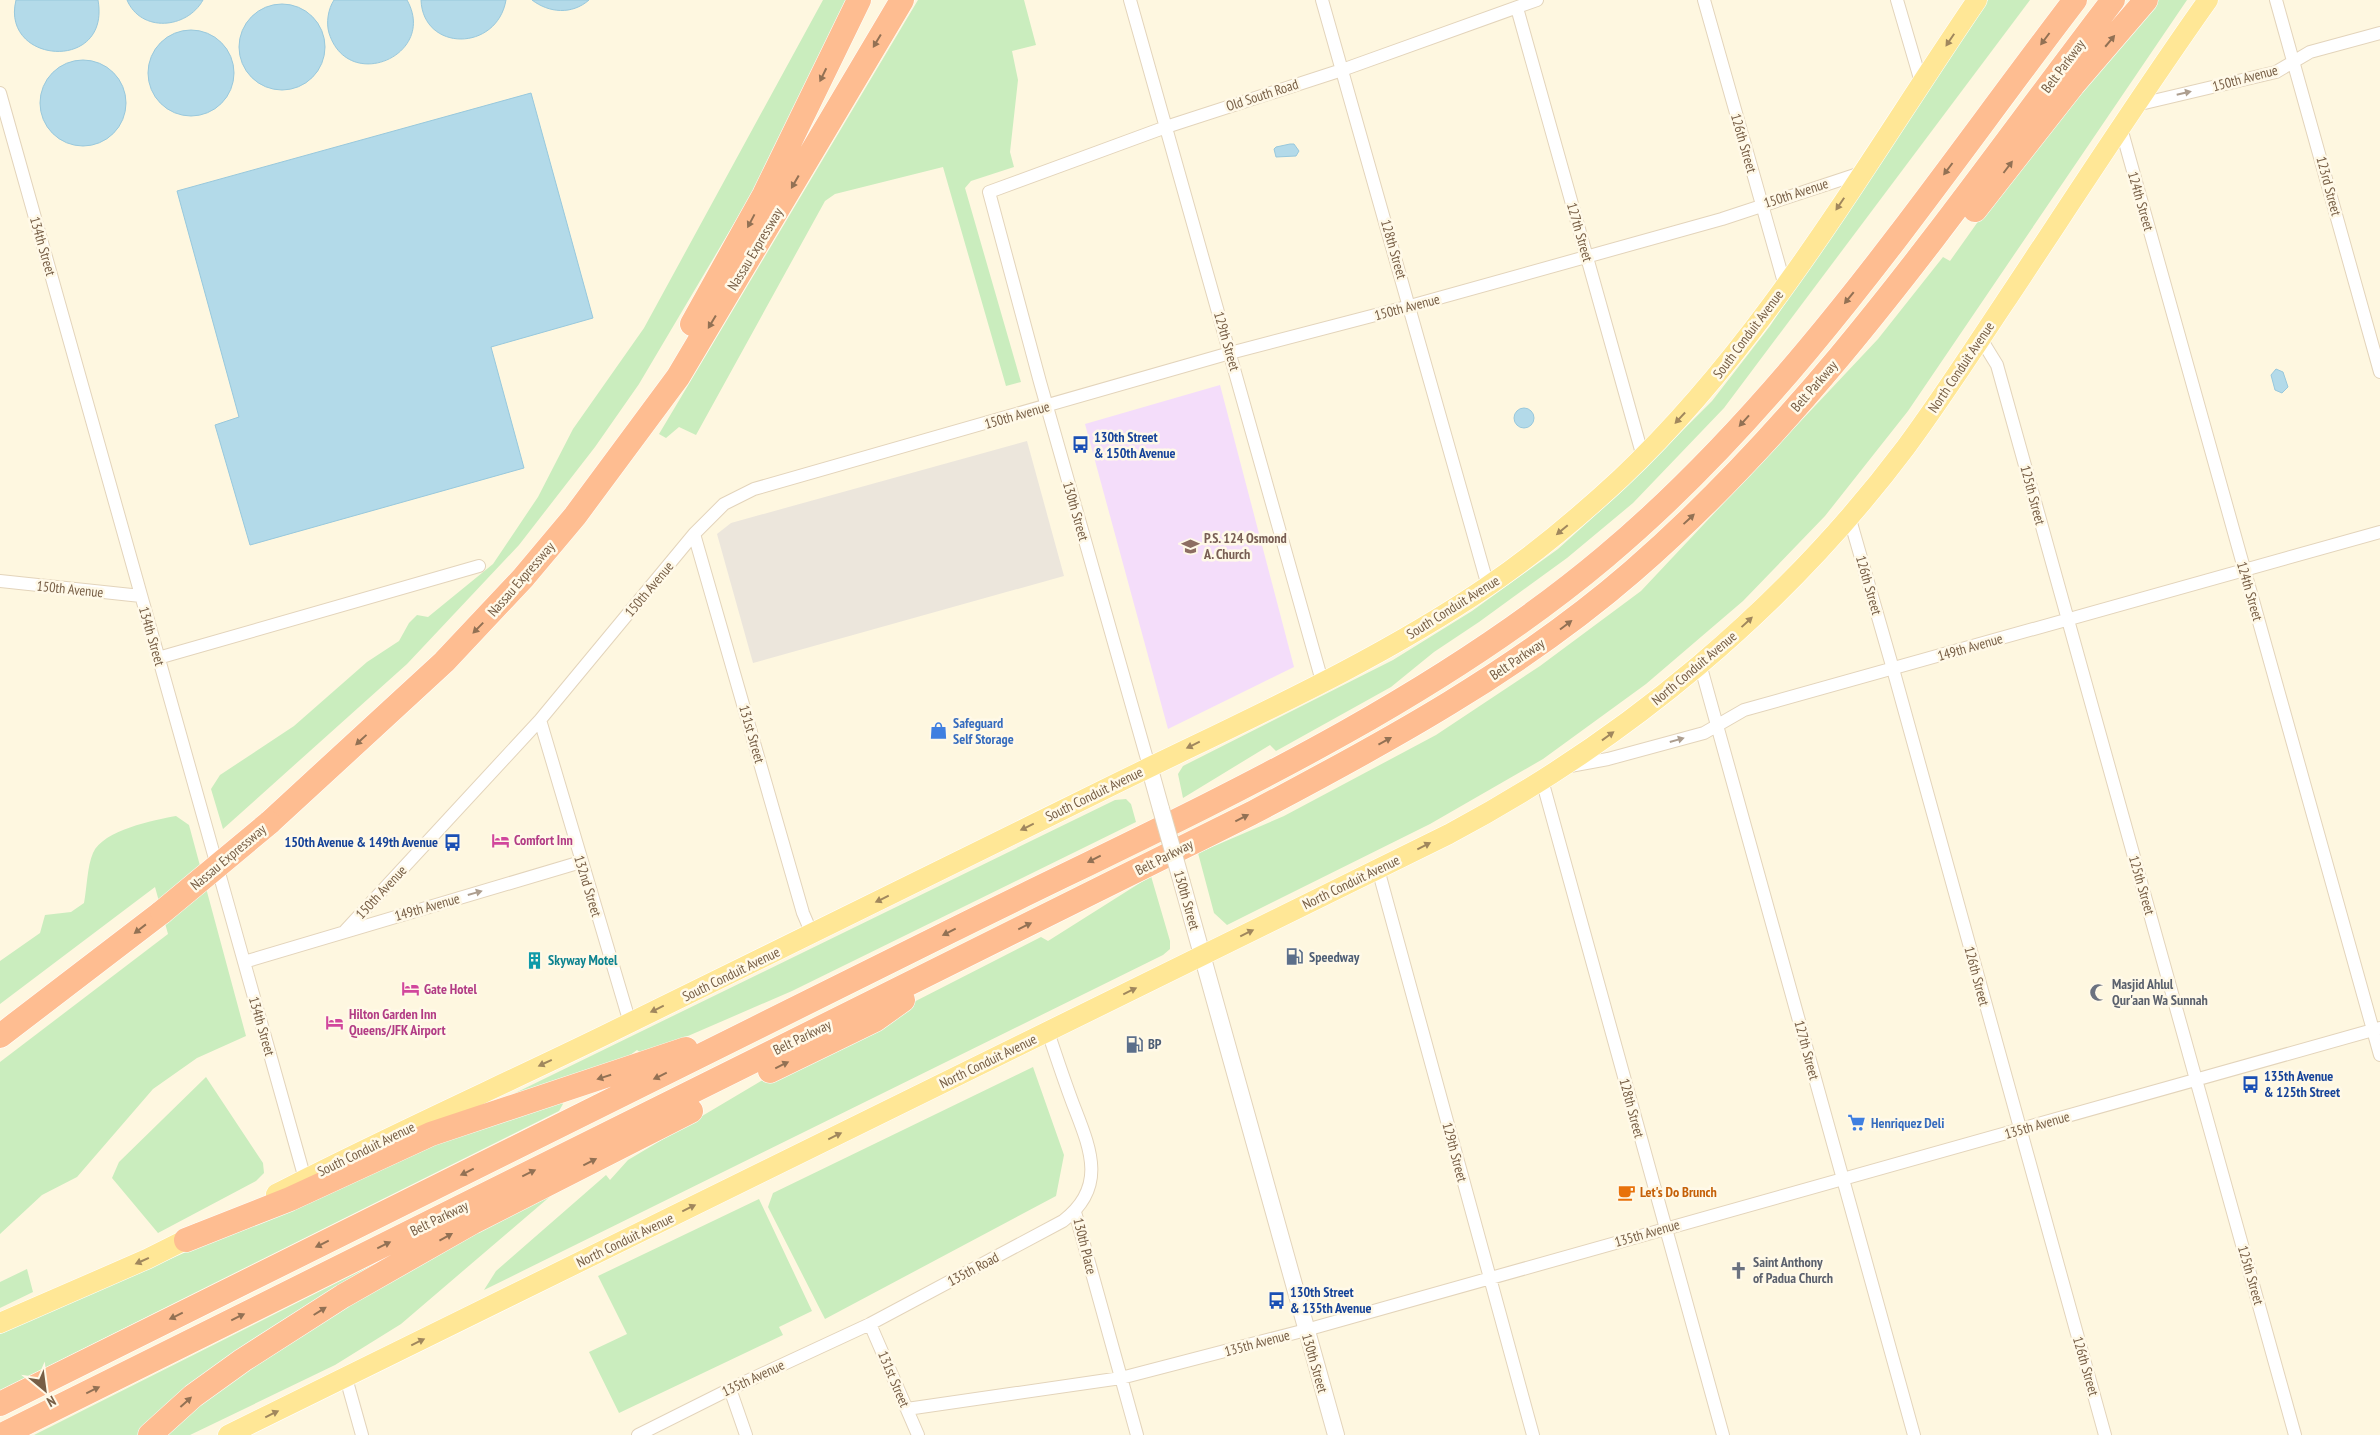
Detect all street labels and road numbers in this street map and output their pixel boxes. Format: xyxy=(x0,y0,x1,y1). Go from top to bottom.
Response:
street label: Belt Parkway xyxy=(2037,35,2089,96)
street label: 150th Avenue xyxy=(2210,61,2280,95)
street label: Old South Road xyxy=(1224,75,1300,115)
street label: 126th Street xyxy=(1727,111,1761,175)
street label: 123rd Street xyxy=(2312,154,2346,218)
street label: 124th Street xyxy=(2124,169,2158,233)
street label: 150th Avenue xyxy=(1761,174,1831,212)
street label: 127th Street xyxy=(1563,200,1597,264)
street label: Nassau Expressway xyxy=(723,204,787,294)
street label: 134th Street xyxy=(26,214,60,278)
street label: 128th Street xyxy=(1377,217,1411,281)
street label: South Conduit Avenue xyxy=(1709,286,1787,382)
street label: 150th Avenue xyxy=(1372,290,1442,324)
street label: 129th Street xyxy=(1210,309,1244,373)
street label: North Conduit Avenue xyxy=(1924,318,1998,416)
street label: Belt Parkway xyxy=(1787,356,1842,415)
street label: 150th Avenue xyxy=(982,397,1052,433)
street label: 125th Street xyxy=(2016,463,2050,527)
street label: 130th Street xyxy=(1059,479,1093,543)
street label: Nassau Expressway xyxy=(484,537,559,620)
street label: 126th Street xyxy=(1852,553,1886,617)
street label: 150th Avenue xyxy=(621,557,678,620)
street label: 124th Street xyxy=(2233,559,2267,623)
street label: South Conduit Avenue xyxy=(1403,571,1503,643)
street label: 150th Avenue xyxy=(36,577,104,601)
street label: 134th Street xyxy=(135,604,169,668)
street label: North Conduit Avenue xyxy=(1648,627,1741,709)
street label: 149th Avenue xyxy=(1935,629,2005,665)
street label: Belt Parkway xyxy=(1486,634,1548,684)
street label: 131st Street xyxy=(735,703,769,765)
street label: South Conduit Avenue xyxy=(1042,763,1146,825)
street label: Nassau Expressway xyxy=(186,820,270,894)
street label: Belt Parkway xyxy=(1132,834,1197,879)
street label: North Conduit Avenue xyxy=(1299,851,1403,913)
street label: 132nd Street xyxy=(570,853,606,919)
street label: 125th Street xyxy=(2125,853,2159,917)
street label: 150th Avenue xyxy=(352,861,411,923)
street label: 130th Street xyxy=(1170,868,1204,932)
street label: 149th Avenue xyxy=(392,889,462,925)
street label: South Conduit Avenue xyxy=(679,943,783,1005)
street label: 126th Street xyxy=(1960,944,1994,1008)
street label: 134th Street xyxy=(245,994,279,1058)
street label: Belt Parkway xyxy=(770,1015,835,1059)
street label: 127th Street xyxy=(1790,1018,1824,1082)
street label: North Conduit Avenue xyxy=(936,1030,1040,1092)
street label: 128th Street xyxy=(1615,1076,1649,1140)
street label: 135th Avenue xyxy=(2002,1107,2072,1143)
street label: South Conduit Avenue xyxy=(314,1118,418,1180)
street label: 129th Street xyxy=(1438,1120,1472,1184)
street label: Belt Parkway xyxy=(407,1196,472,1240)
street label: North Conduit Avenue xyxy=(573,1209,677,1271)
street label: 135th Avenue xyxy=(1612,1215,1682,1251)
street label: 130th Place xyxy=(1069,1216,1101,1276)
street label: 125th Street xyxy=(2234,1243,2268,1307)
street label: 135th Road xyxy=(944,1248,1002,1290)
street label: 135th Avenue xyxy=(1222,1326,1292,1360)
street label: 130th Street xyxy=(1298,1331,1332,1395)
street label: 126th Street xyxy=(2069,1334,2103,1398)
street label: 131st Street xyxy=(874,1348,914,1410)
street label: 135th Avenue xyxy=(719,1356,787,1400)

